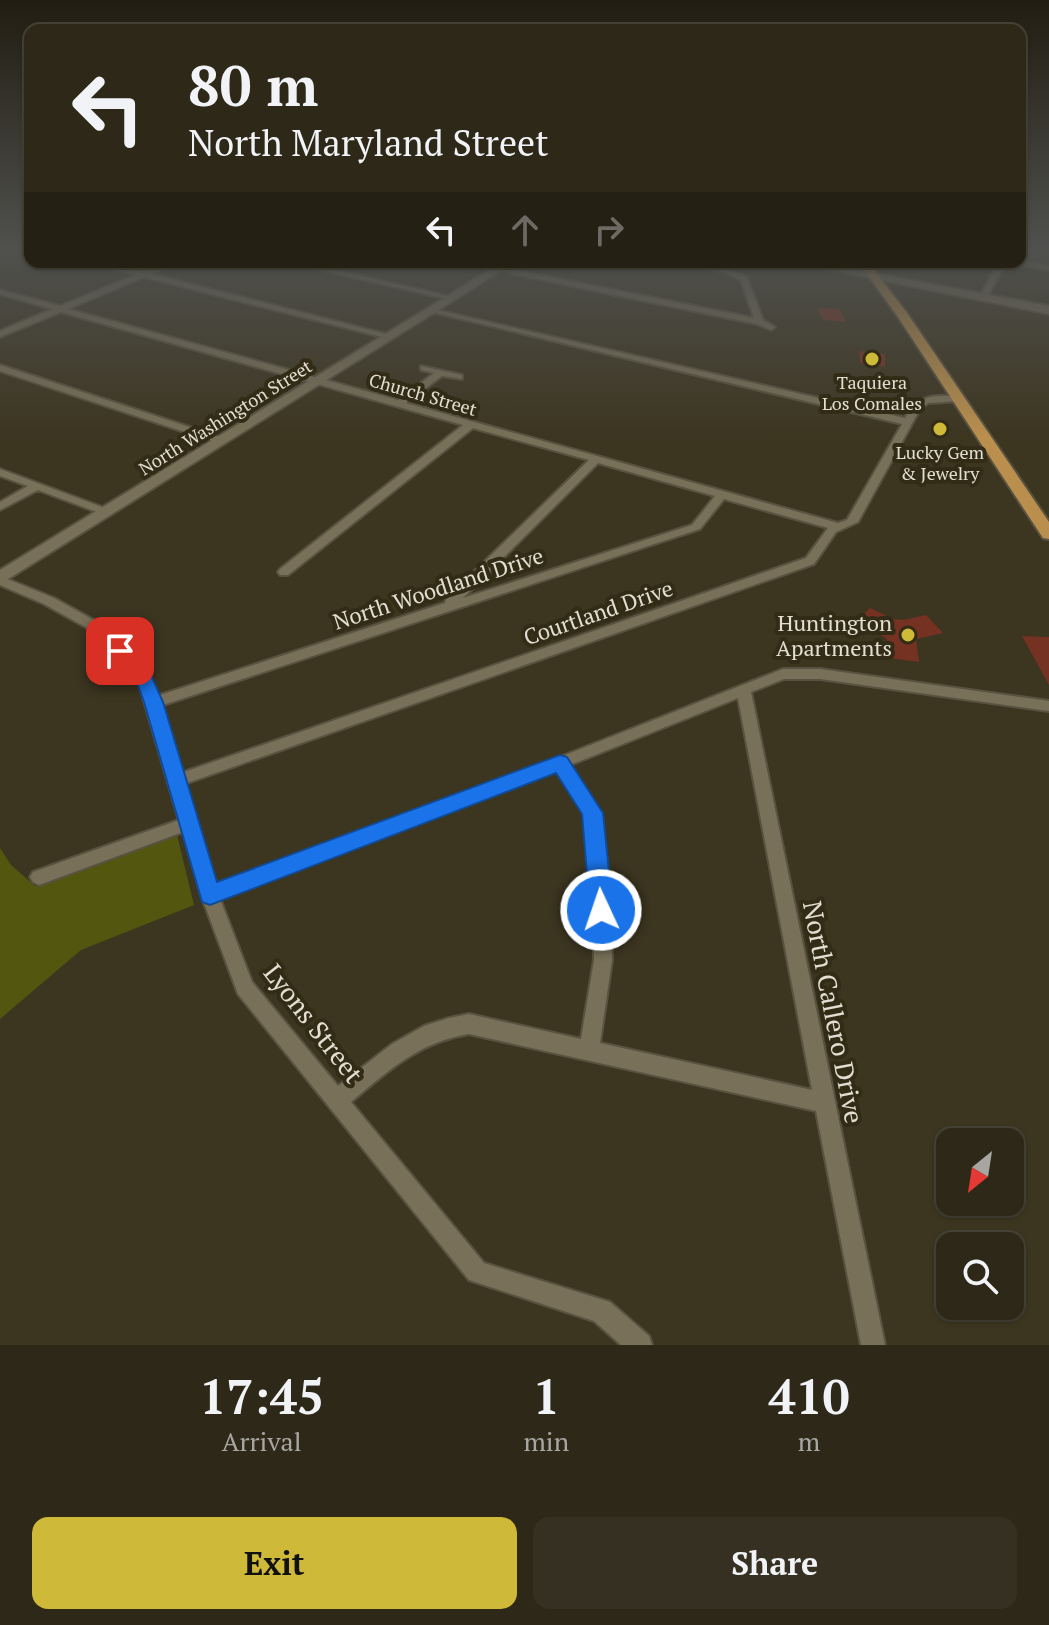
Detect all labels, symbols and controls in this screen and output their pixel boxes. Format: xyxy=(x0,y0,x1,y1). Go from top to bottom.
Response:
text: 80 m xyxy=(188,48,318,122)
icon: left xyxy=(56,56,160,160)
text: North Maryland Street xyxy=(188,119,549,166)
icon: left xyxy=(419,208,463,252)
icon: ahead xyxy=(503,208,547,252)
icon: right xyxy=(587,208,631,252)
marker: Taquiera Los Comales xyxy=(863,350,881,368)
street label: North Washington Street xyxy=(134,354,316,480)
street label: Church Street xyxy=(366,367,480,421)
place label: Taquiera Los Comales xyxy=(822,370,922,415)
marker: Lucky Gem & Jewelry xyxy=(931,420,949,438)
place label: Lucky Gem & Jewelry xyxy=(896,440,985,485)
street label: North Woodland Drive xyxy=(329,540,547,636)
street label: Courtland Drive xyxy=(520,573,676,651)
place label: Huntington Apartments xyxy=(776,608,892,662)
pin xyxy=(86,617,154,685)
marker: Huntington Apartments xyxy=(899,626,917,644)
icon: arrive xyxy=(98,629,142,673)
position arrow xyxy=(559,868,643,952)
street label: North Callero Drive xyxy=(796,898,872,1126)
street label: Lyons Street xyxy=(257,956,371,1090)
north arrow xyxy=(936,1128,1024,1216)
map controls xyxy=(936,1128,1024,1320)
button: search xyxy=(936,1232,1024,1320)
text: 17:45 xyxy=(199,1364,324,1428)
text: 1 xyxy=(533,1364,560,1428)
text: 410 xyxy=(768,1364,850,1428)
text: Arrival xyxy=(222,1424,302,1458)
text: min xyxy=(523,1424,569,1458)
text: m xyxy=(798,1424,820,1458)
button: Exit xyxy=(32,1517,517,1609)
button: Share xyxy=(533,1517,1017,1609)

